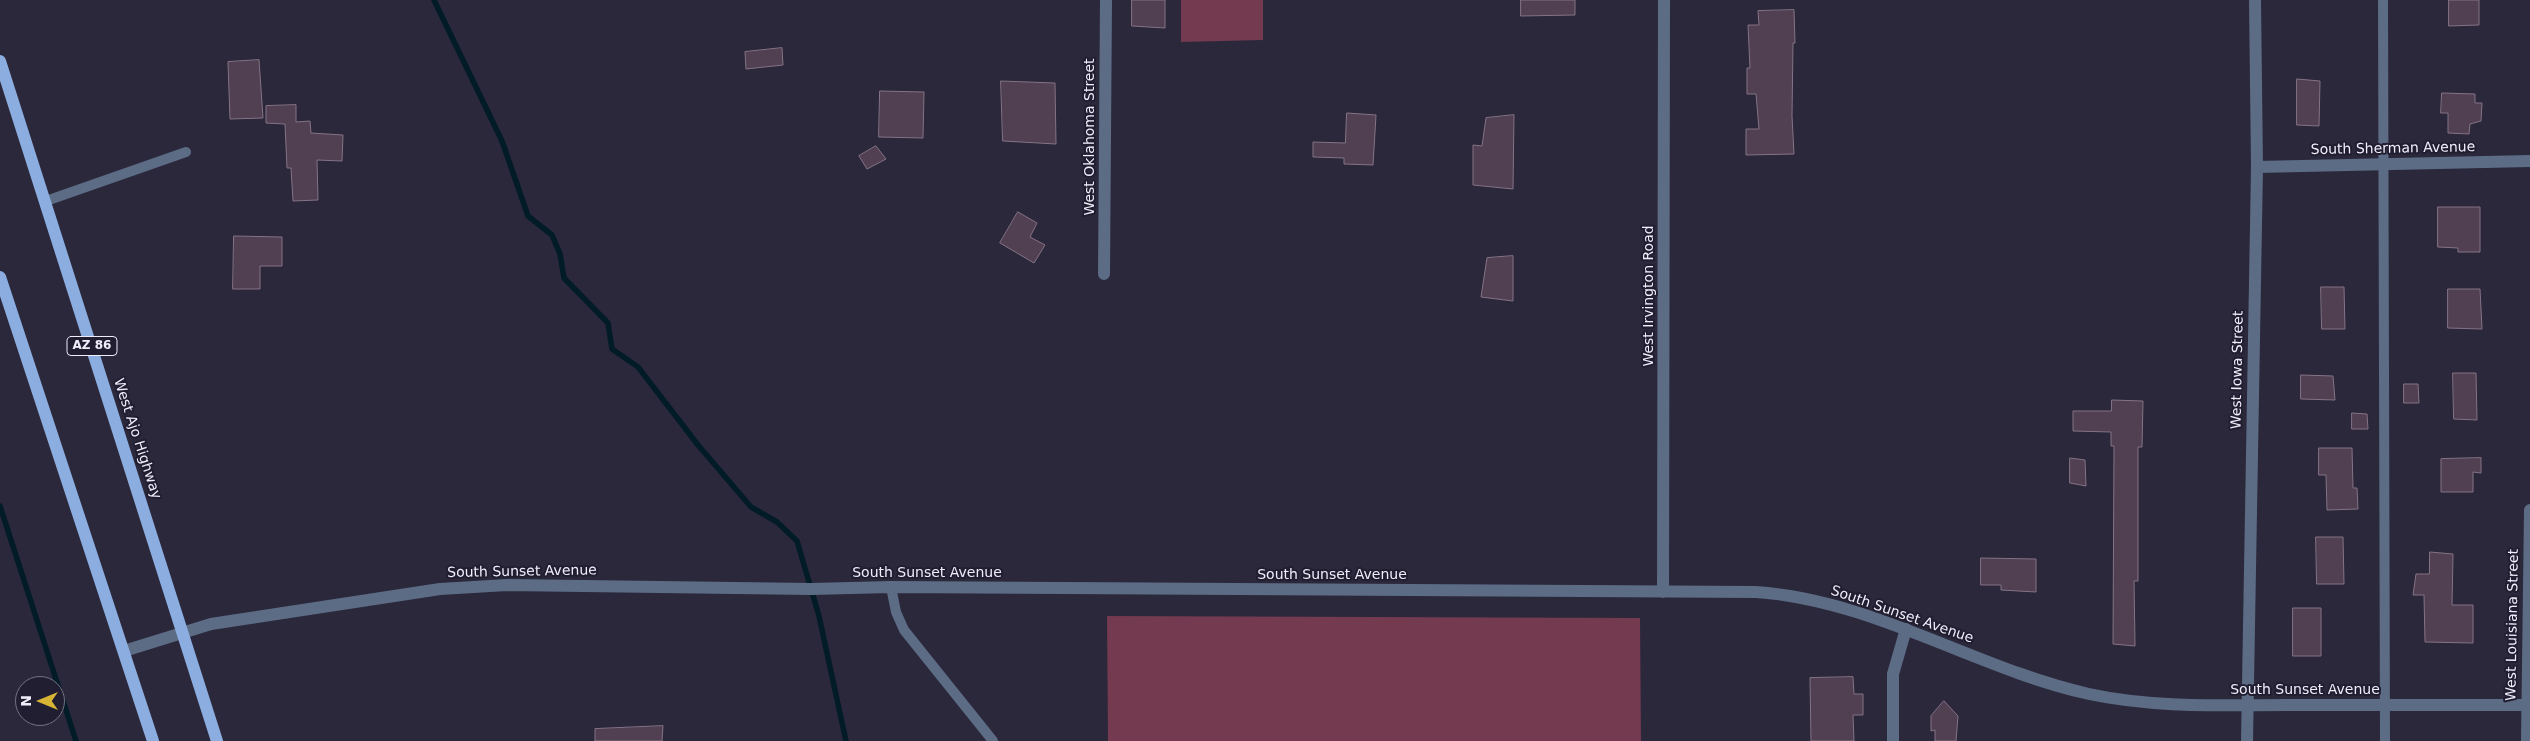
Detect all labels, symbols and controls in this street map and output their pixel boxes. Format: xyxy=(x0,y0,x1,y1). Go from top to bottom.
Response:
street label: West Oklahoma Street xyxy=(1082,58,1098,216)
street label: South Sherman Avenue xyxy=(2311,139,2475,159)
street label: West Irvington Road xyxy=(1641,225,1657,367)
street label: West Iowa Street xyxy=(2229,311,2247,429)
road number: AZ 86 xyxy=(67,336,117,356)
street label: West Ajo Highway xyxy=(110,377,164,501)
street label: West Louisiana Street xyxy=(2503,549,2523,701)
street label: South Sunset Avenue xyxy=(447,562,597,582)
street label: South Sunset Avenue xyxy=(852,565,1002,581)
street label: South Sunset Avenue xyxy=(1257,567,1407,583)
street label: South Sunset Avenue xyxy=(1829,583,1975,647)
north arrow xyxy=(15,676,65,726)
street label: South Sunset Avenue xyxy=(2230,682,2380,698)
text: N xyxy=(18,695,34,707)

